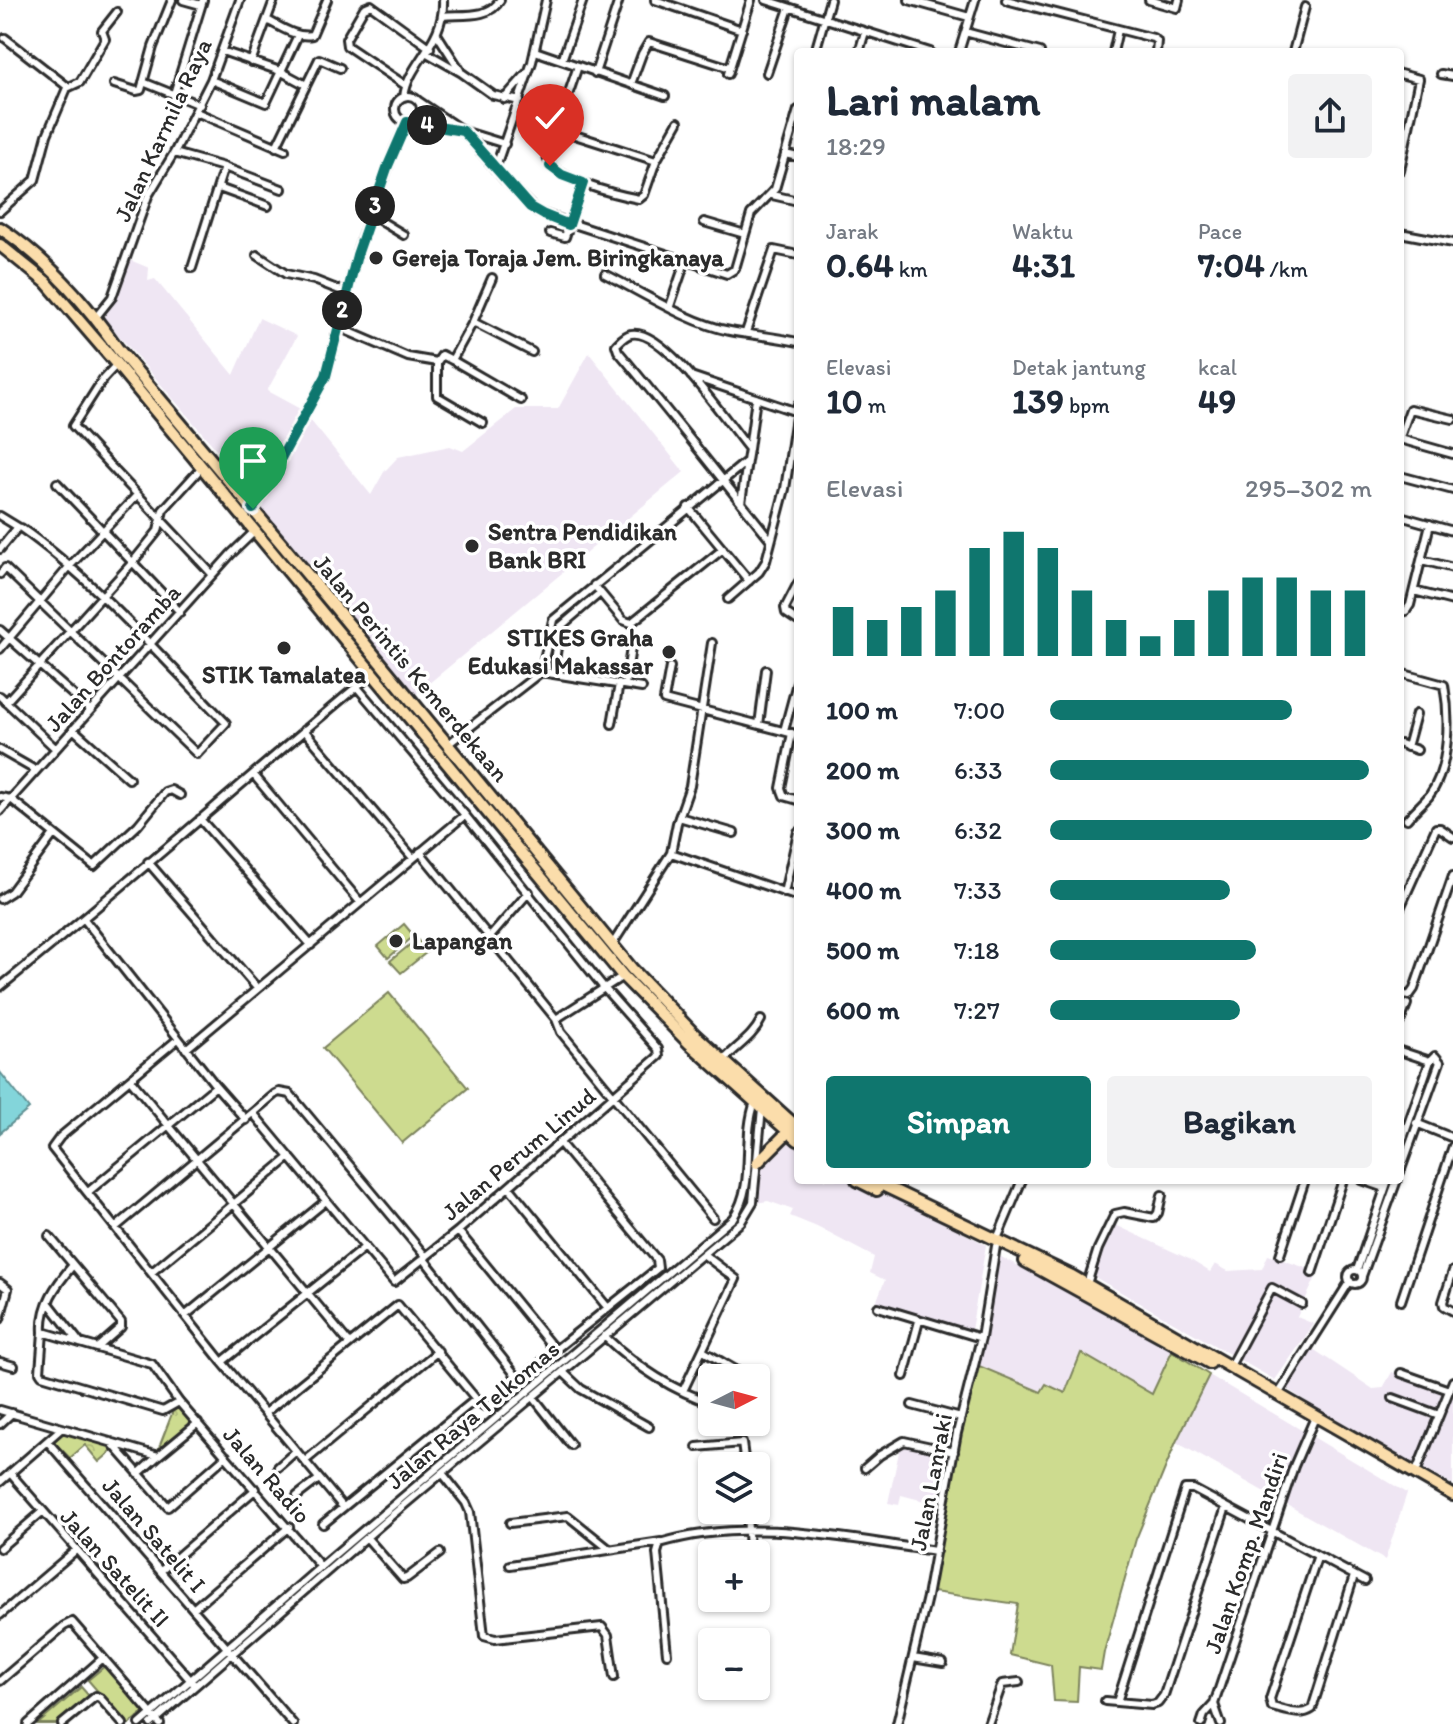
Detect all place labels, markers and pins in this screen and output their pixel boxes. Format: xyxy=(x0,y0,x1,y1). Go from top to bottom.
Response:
pin xyxy=(516,84,584,166)
pin: 4 xyxy=(407,105,447,145)
pin: 3 xyxy=(355,186,395,226)
place label: Gereja Toraja Jem. Biringkanaya xyxy=(392,243,724,273)
marker: Gereja Toraja Jem. Biringkanaya xyxy=(367,249,385,267)
pin: 2 xyxy=(322,290,362,330)
pin xyxy=(219,427,287,509)
place label: Sentra Pendidikan Bank BRI xyxy=(488,517,677,574)
marker: Sentra Pendidikan Bank BRI xyxy=(463,537,481,555)
place label: STIKES Graha Edukasi Makassar xyxy=(468,623,653,680)
marker: STIK Tamalatea xyxy=(275,639,293,657)
marker: STIKES Graha Edukasi Makassar xyxy=(660,643,678,661)
place label: STIK Tamalatea xyxy=(202,660,366,689)
place label: Lapangan xyxy=(412,926,513,956)
marker: Lapangan xyxy=(387,932,405,950)

